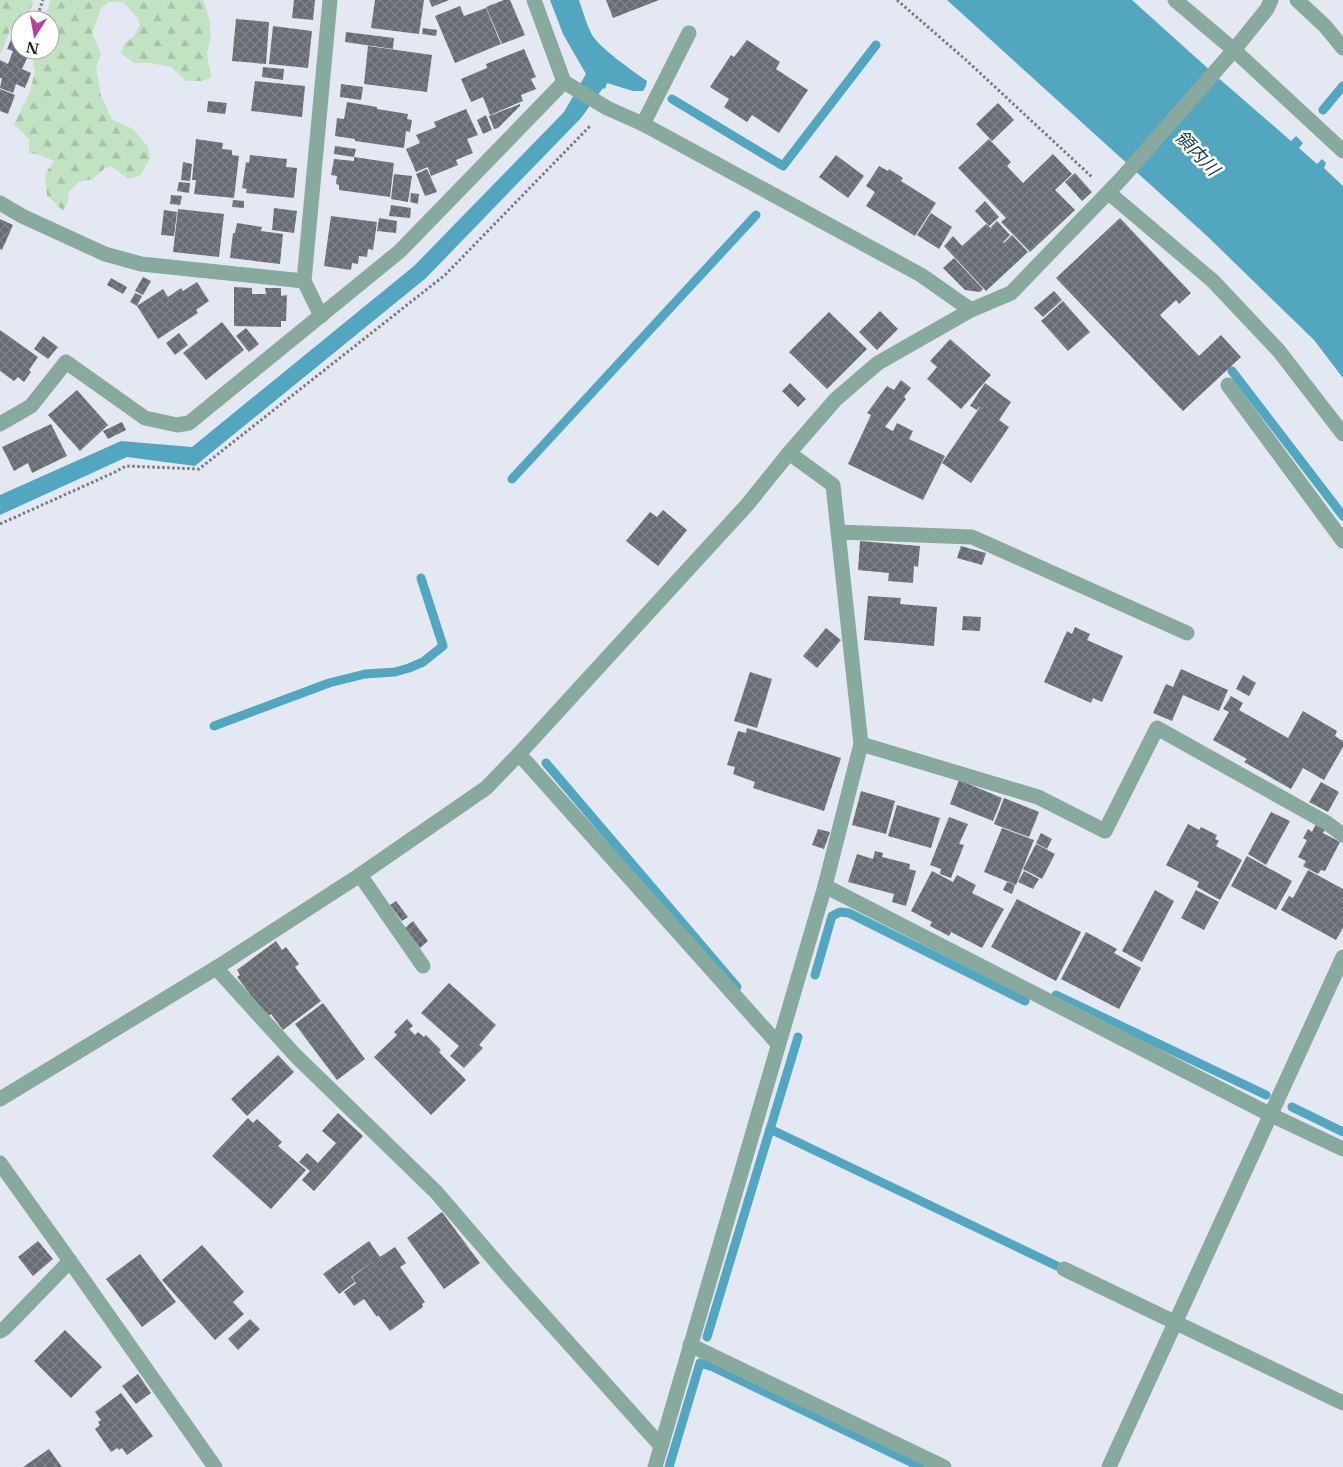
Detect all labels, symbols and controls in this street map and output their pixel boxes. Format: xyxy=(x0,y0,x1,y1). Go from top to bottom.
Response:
north arrow xyxy=(10,10,60,60)
text: N xyxy=(24,38,41,58)
water label: 領内川 xyxy=(1170,126,1225,182)

